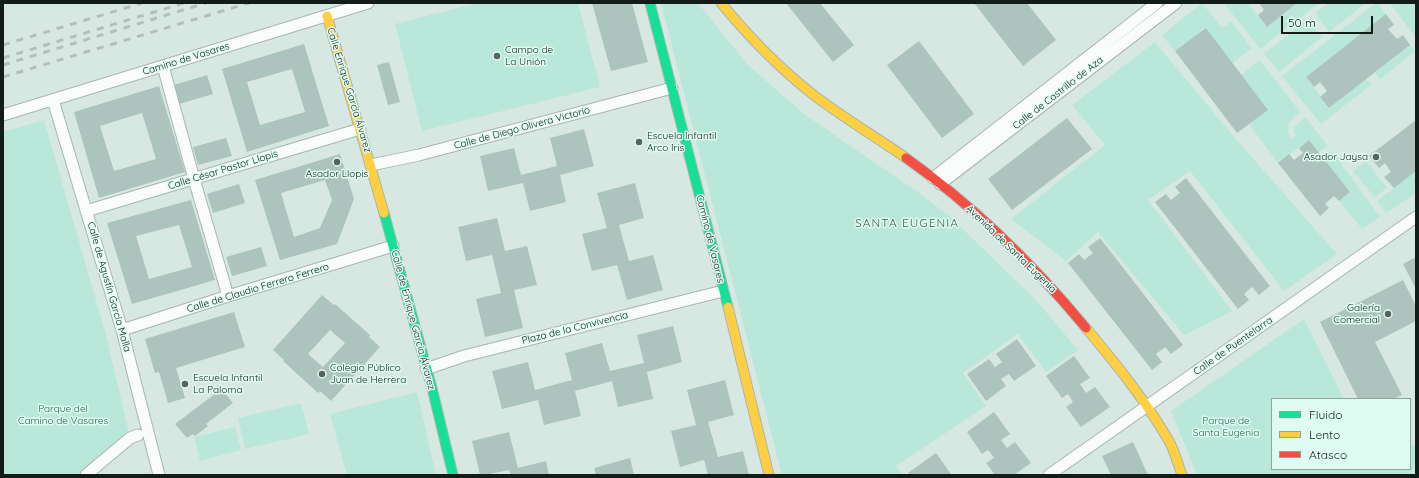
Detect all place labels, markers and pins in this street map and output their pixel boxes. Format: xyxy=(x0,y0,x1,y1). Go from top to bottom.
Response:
place label: Campo de La Unión xyxy=(505,44,553,68)
marker: Campo de La Unión xyxy=(492,51,502,61)
place label: Escuela Infantil Arco Iris xyxy=(647,130,717,154)
marker: Escuela Infantil Arco Iris xyxy=(634,137,644,147)
place label: Asador Jaysa xyxy=(1304,151,1368,163)
marker: Asador Jaysa xyxy=(1371,152,1381,162)
marker: Asador Llopis xyxy=(332,157,342,167)
place label: Asador Llopis xyxy=(306,168,368,180)
place label: Galería Comercial xyxy=(1333,302,1380,326)
marker: Galería Comercial xyxy=(1383,309,1393,319)
place label: Colegio Público Juan de Herrera xyxy=(330,362,406,386)
marker: Colegio Público Juan de Herrera xyxy=(317,369,327,379)
place label: Escuela Infantil La Paloma xyxy=(193,372,263,396)
marker: Escuela Infantil La Paloma xyxy=(180,379,190,389)

